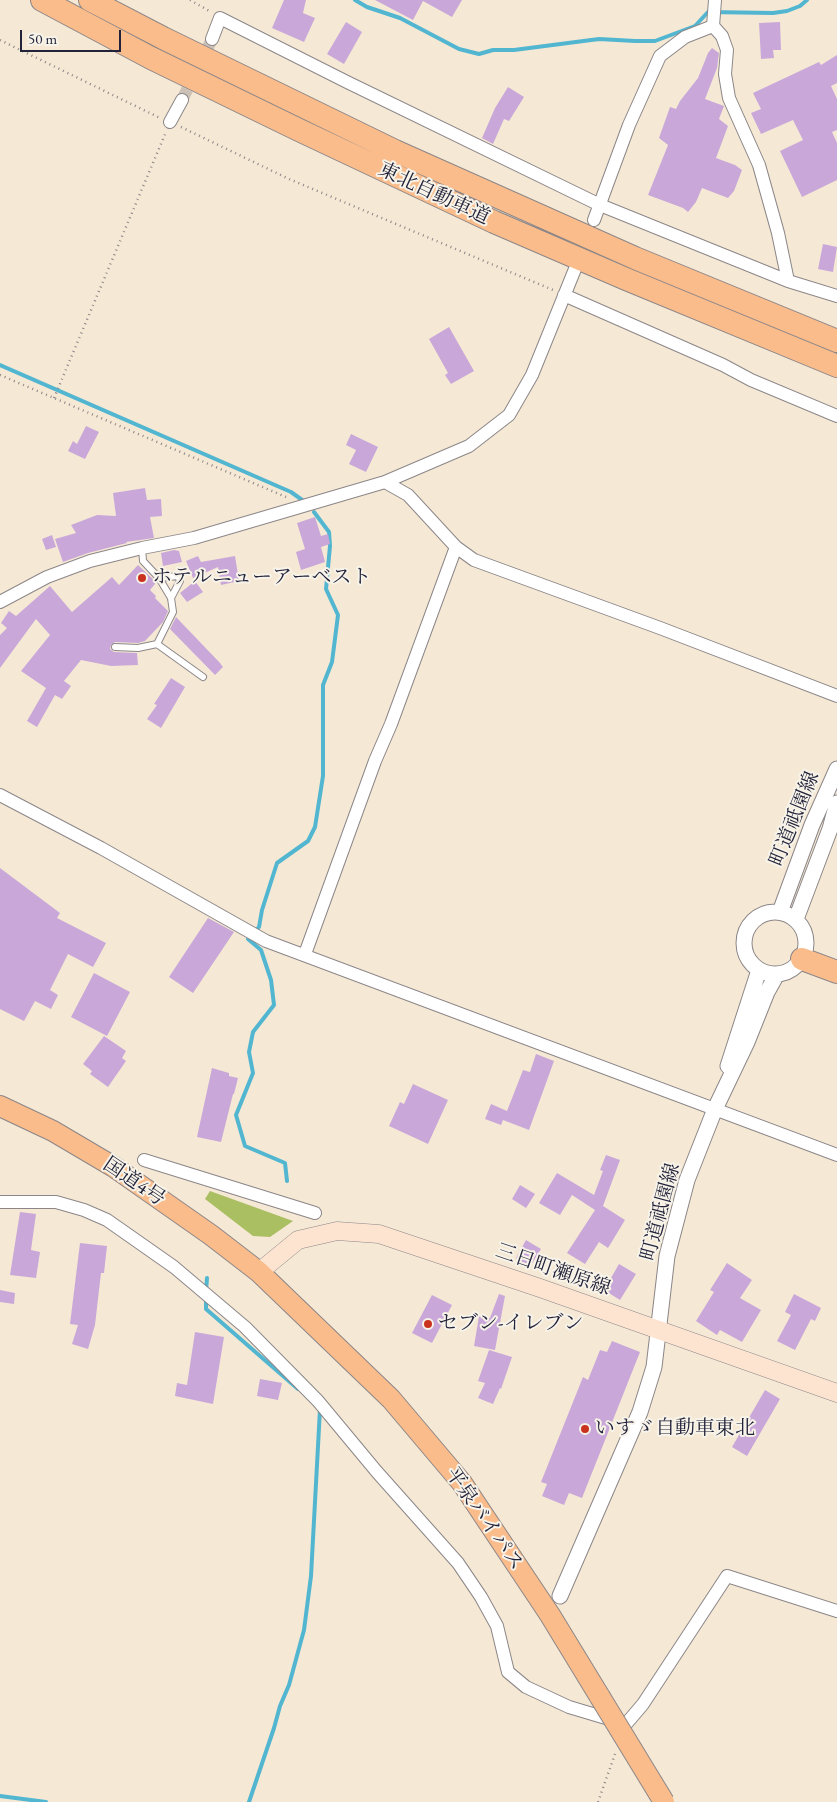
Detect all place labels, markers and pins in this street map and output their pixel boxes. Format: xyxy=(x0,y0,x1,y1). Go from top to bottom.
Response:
place label: ホテルニューアーベスト xyxy=(152,566,371,590)
marker: ホテルニューアーベスト xyxy=(136,572,148,584)
place label: セブン-イレブン xyxy=(438,1312,583,1336)
marker: セブン-イレブン xyxy=(422,1318,434,1330)
place label: いすゞ自動車東北 xyxy=(595,1417,755,1441)
marker: いすゞ自動車東北 xyxy=(579,1423,591,1435)

